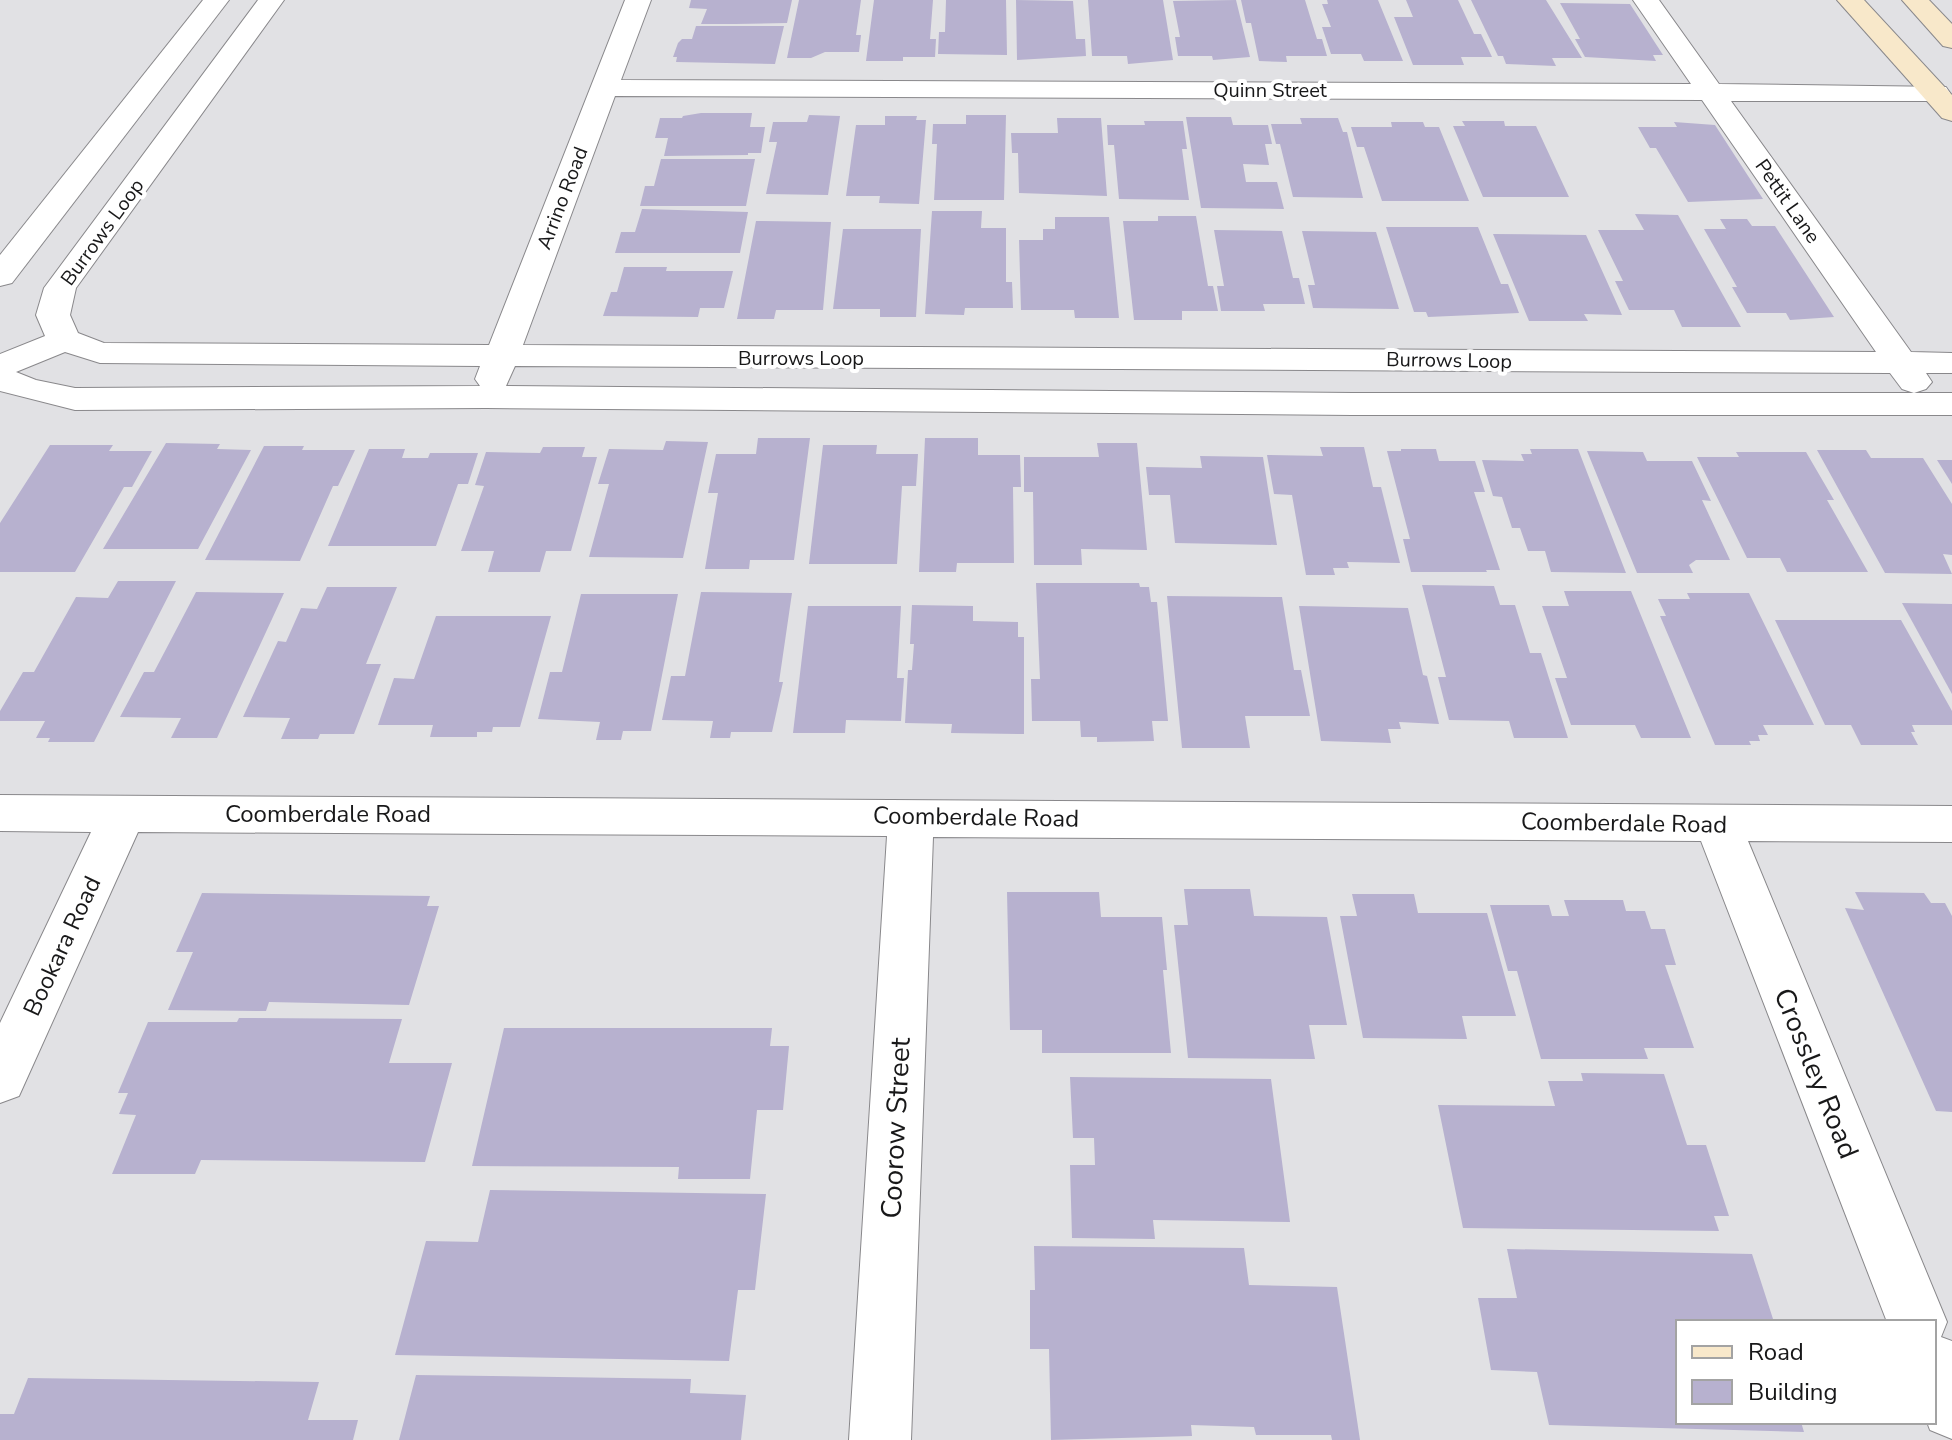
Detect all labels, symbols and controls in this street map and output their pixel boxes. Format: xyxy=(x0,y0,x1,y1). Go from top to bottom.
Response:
street label: Quinn Street xyxy=(1213,77,1328,104)
street label: Arrino Road xyxy=(531,143,594,253)
street label: Pettit Lane xyxy=(1749,154,1826,249)
street label: Burrows Loop xyxy=(54,173,150,291)
street label: Burrows Loop xyxy=(738,345,864,372)
street label: Burrows Loop xyxy=(1386,346,1512,375)
street label: Coomberdale Road xyxy=(225,798,431,830)
street label: Coomberdale Road xyxy=(873,799,1079,835)
street label: Coomberdale Road xyxy=(1521,805,1727,841)
street label: Bookara Road xyxy=(16,871,108,1021)
street label: Crossley Road xyxy=(1765,982,1868,1164)
street label: Coorow Street xyxy=(872,1036,920,1220)
legend xyxy=(1676,1320,1936,1424)
text: Road xyxy=(1748,1336,1804,1368)
text: Building xyxy=(1748,1376,1838,1408)

